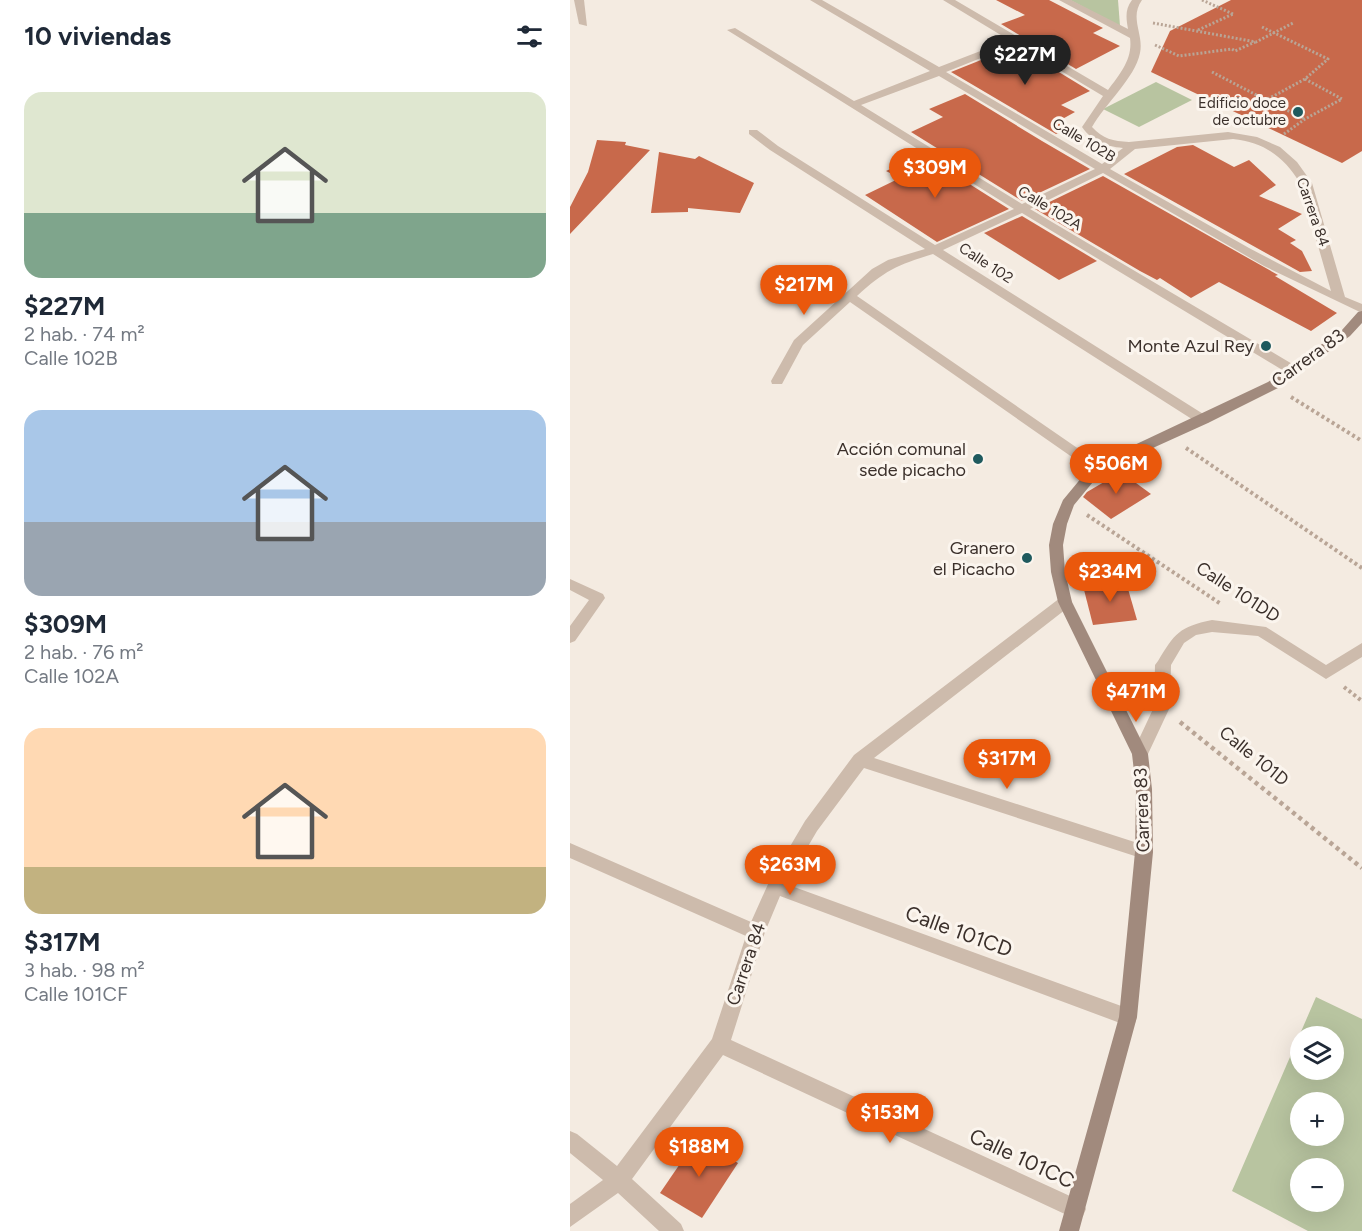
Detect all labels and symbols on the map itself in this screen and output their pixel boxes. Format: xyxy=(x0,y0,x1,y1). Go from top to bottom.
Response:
pin: $227M xyxy=(983,35,1067,86)
place label: Edificio doce de octubre xyxy=(1198,94,1286,129)
marker: Edificio doce de octubre xyxy=(1291,105,1305,119)
street label: Calle 102B xyxy=(1049,114,1119,166)
pin: $309M xyxy=(893,148,977,199)
street label: Carrera 84 xyxy=(1293,175,1333,249)
street label: Calle 102A xyxy=(1015,182,1085,234)
street label: Calle 102 xyxy=(955,239,1017,287)
pin: $217M xyxy=(762,265,846,316)
street label: Carrera 83 xyxy=(1267,324,1349,392)
place label: Monte Azul Rey xyxy=(1127,335,1255,357)
marker: Monte Azul Rey xyxy=(1259,339,1273,353)
place label: Acción comunal sede picacho xyxy=(837,438,966,481)
pin: $506M xyxy=(1074,444,1158,495)
marker: Acción comunal sede picacho xyxy=(971,452,985,466)
place label: Granero el Picacho xyxy=(933,537,1015,580)
marker: Granero el Picacho xyxy=(1020,551,1034,565)
pin: $234M xyxy=(1068,552,1152,603)
street label: Calle 101DD xyxy=(1192,557,1284,627)
pin: $471M xyxy=(1094,672,1178,723)
street label: Calle 101D xyxy=(1215,721,1293,791)
pin: $317M xyxy=(965,739,1049,790)
street label: Carrera 83 xyxy=(1130,767,1154,853)
pin: $263M xyxy=(748,845,832,896)
street label: Calle 101CD xyxy=(902,900,1016,962)
street label: Carrera 84 xyxy=(722,920,770,1008)
pin: $153M xyxy=(848,1093,932,1144)
street label: Calle 101CC xyxy=(966,1123,1078,1193)
pin: $188M xyxy=(657,1127,741,1178)

